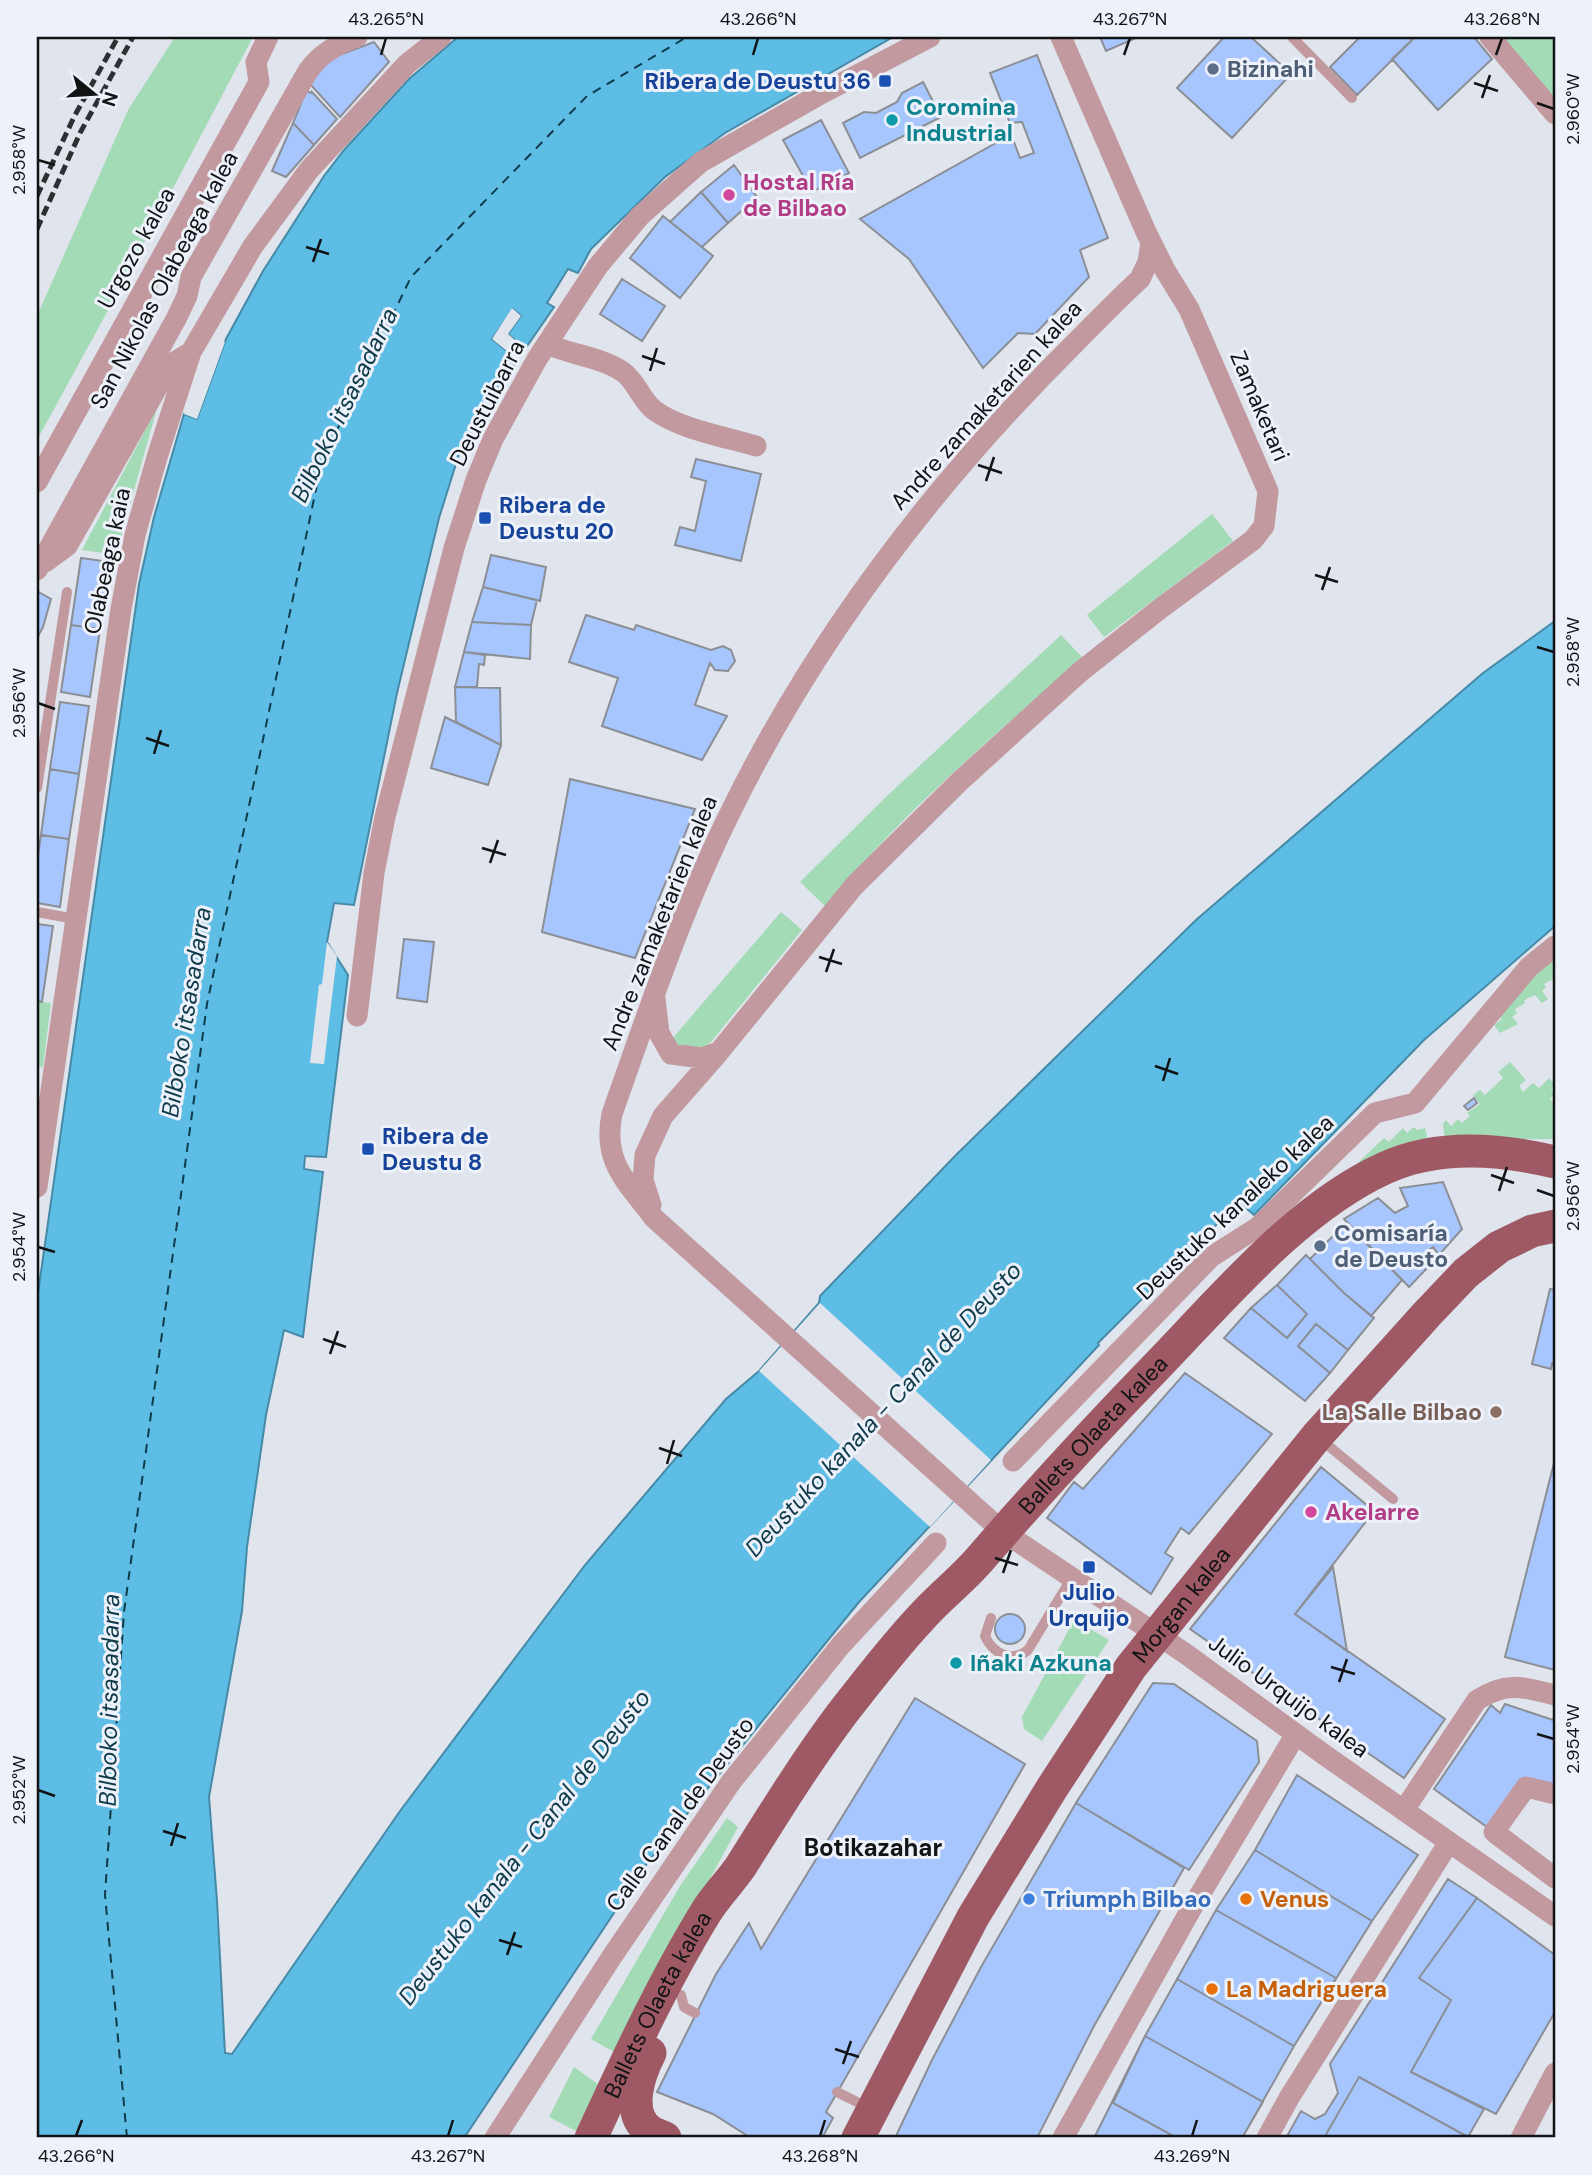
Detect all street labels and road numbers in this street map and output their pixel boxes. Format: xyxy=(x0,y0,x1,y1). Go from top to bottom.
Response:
street label: San Nikolas Olabeaga kalea xyxy=(83,146,245,414)
street label: Urgozo kalea xyxy=(90,182,182,314)
street label: Andre zamaketarien kalea xyxy=(884,294,1088,516)
street label: Deustuibarra xyxy=(442,335,532,471)
street label: Zamaketari xyxy=(1223,346,1297,466)
street label: Olabeaga kaia xyxy=(77,485,137,637)
street label: Andre zamaketarien kalea xyxy=(594,791,724,1055)
street label: Deustuko kanaleko kalea xyxy=(1130,1108,1340,1306)
street label: Ballets Olaeta kalea xyxy=(1012,1349,1174,1520)
street label: Morgan kalea xyxy=(1125,1540,1237,1669)
street label: Julio Urquijo kalea xyxy=(1203,1628,1375,1764)
street label: Calle Canal de Deusto xyxy=(599,1711,761,1917)
street label: Ballets Olaeta kalea xyxy=(597,1905,718,2103)

